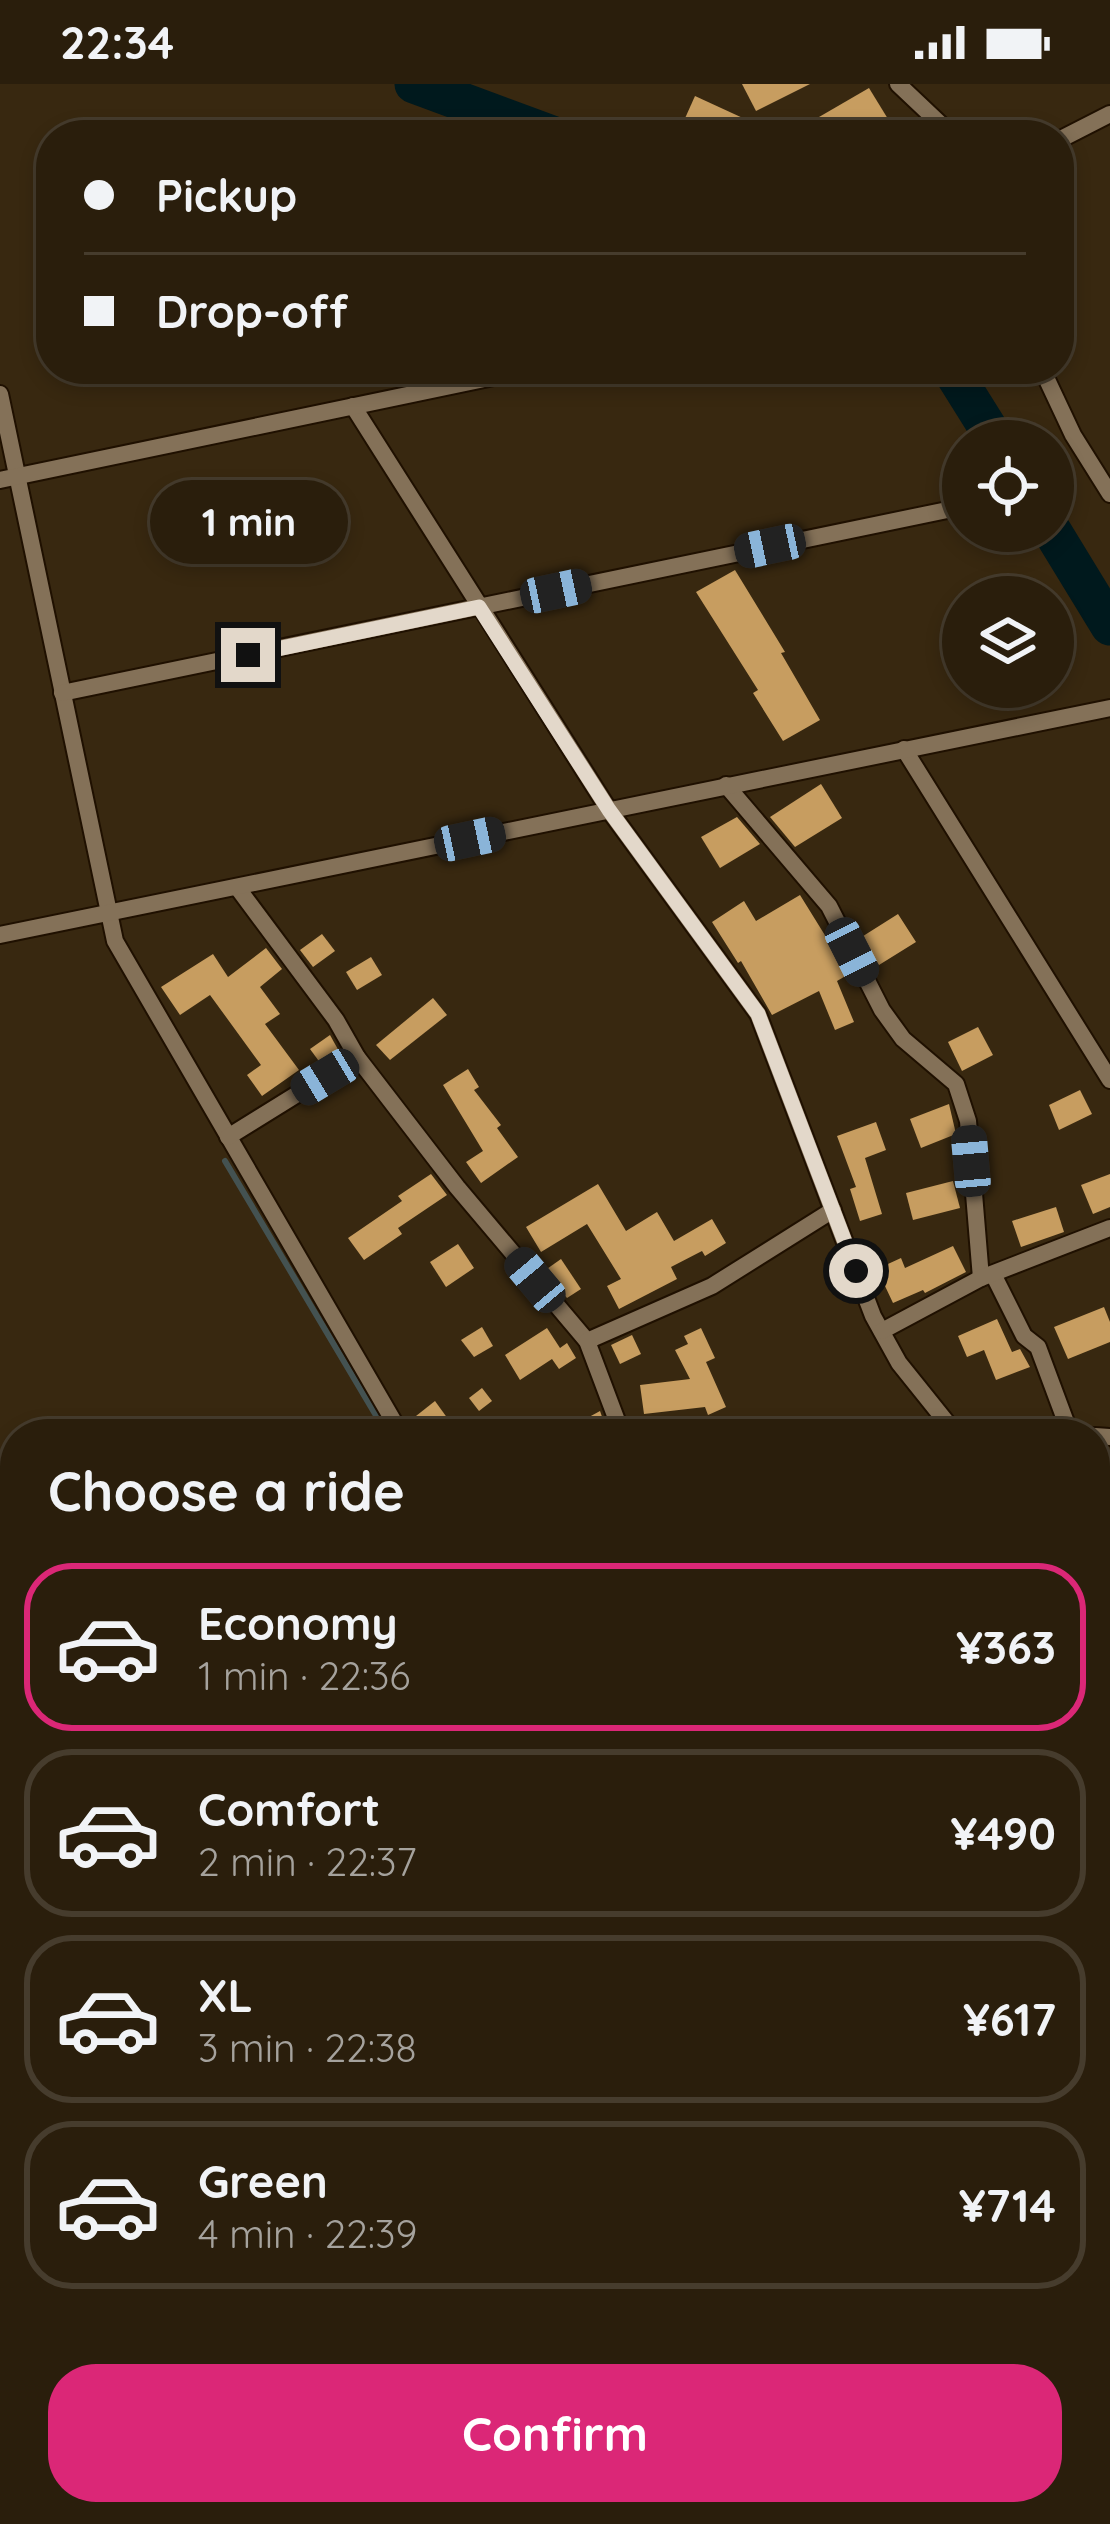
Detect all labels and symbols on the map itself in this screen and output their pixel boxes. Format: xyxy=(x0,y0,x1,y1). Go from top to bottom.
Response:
callout: 1 min xyxy=(149,481,347,565)
car xyxy=(731,521,809,571)
car xyxy=(517,566,595,616)
route end xyxy=(221,628,275,682)
car xyxy=(431,814,509,864)
car xyxy=(820,912,884,992)
car xyxy=(285,1043,365,1111)
car xyxy=(950,1124,992,1198)
car xyxy=(498,1241,572,1319)
route start xyxy=(829,1244,883,1298)

